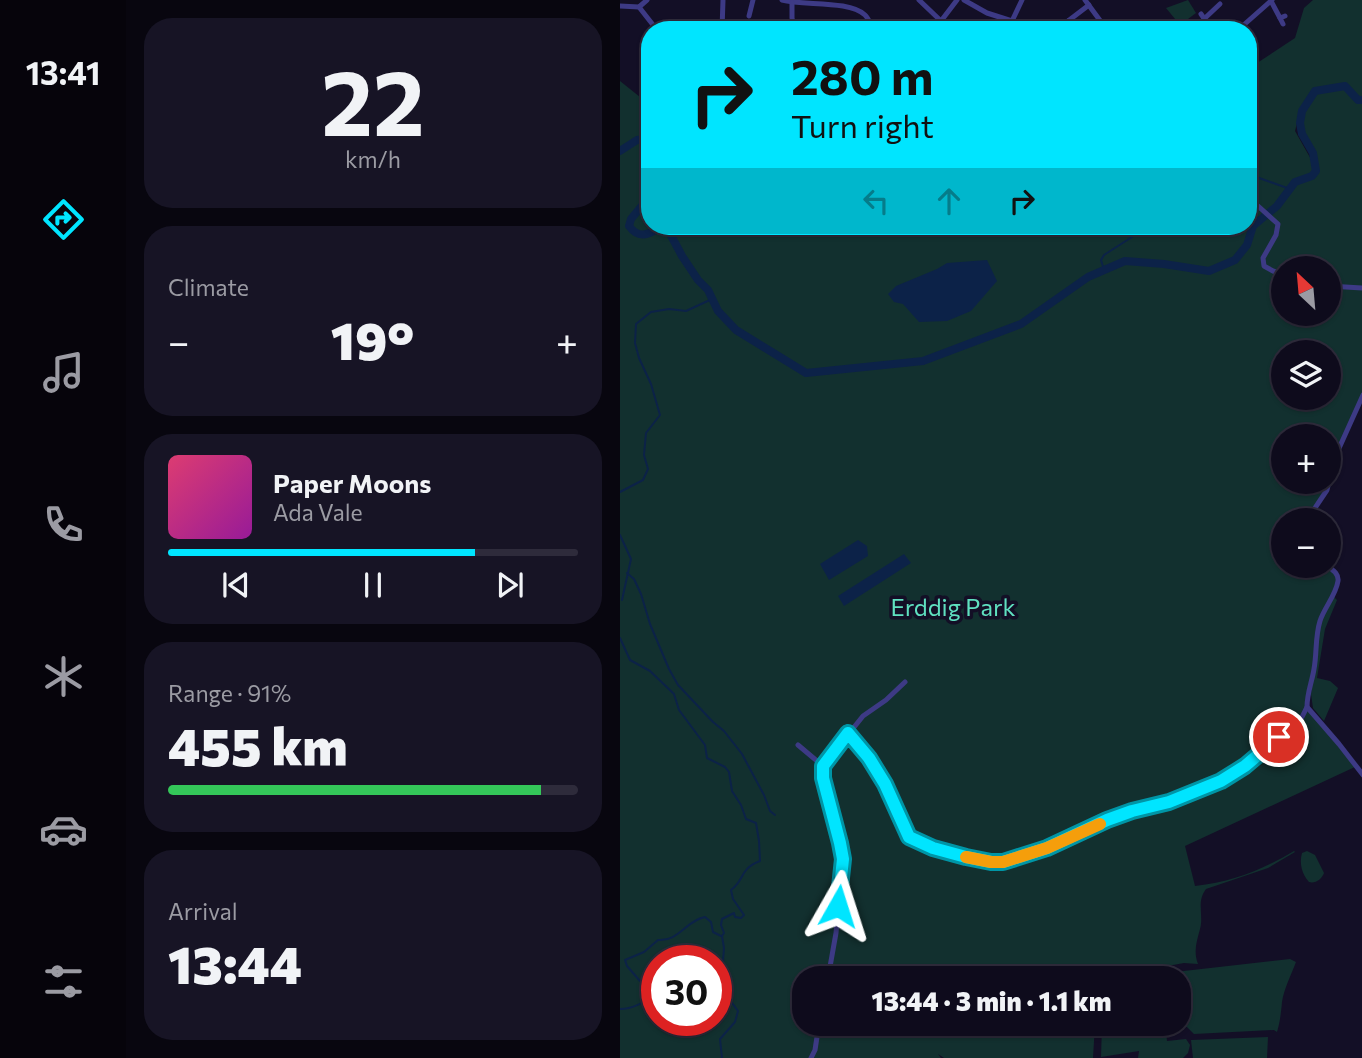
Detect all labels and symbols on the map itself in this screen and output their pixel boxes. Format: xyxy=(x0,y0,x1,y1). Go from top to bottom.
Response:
north arrow xyxy=(1271,256,1341,326)
park label: Erddig Park xyxy=(890,592,1016,621)
pin xyxy=(1249,707,1309,767)
position arrow xyxy=(801,869,875,943)
speed limit sign: 30 xyxy=(641,945,732,1036)

